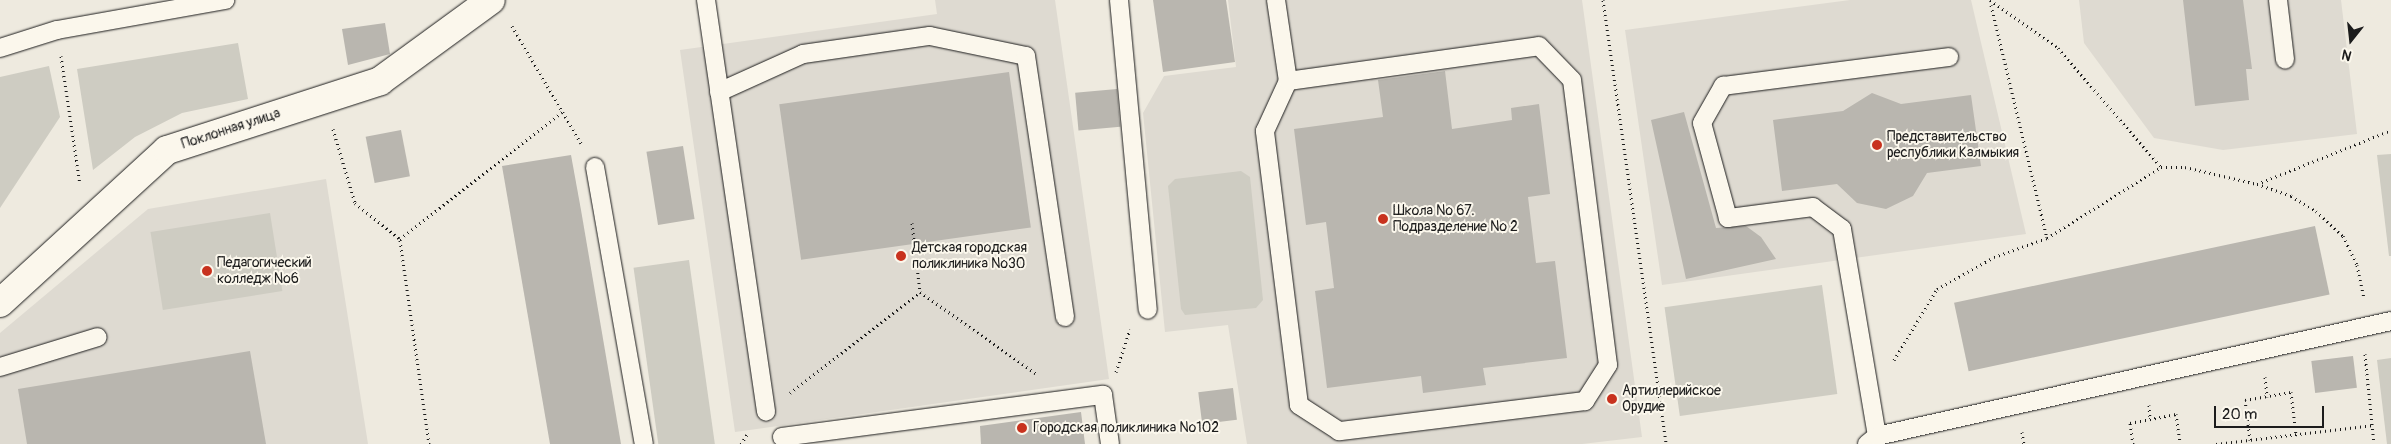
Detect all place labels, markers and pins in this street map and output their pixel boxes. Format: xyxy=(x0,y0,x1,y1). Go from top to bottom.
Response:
place label: Представительство республики Калмыкия xyxy=(1887,129,2019,162)
marker: Представительство республики Калмыкия xyxy=(1871,139,1883,151)
place label: Школа № 67. Подразделение № 2 xyxy=(1393,203,1518,236)
marker: Школа № 67. Подразделение № 2 xyxy=(1377,213,1389,225)
place label: Детская городская поликлиника №30 xyxy=(912,240,1027,272)
marker: Детская городская поликлиника №30 xyxy=(894,249,908,263)
place label: Педагогический колледж №6 xyxy=(217,255,312,288)
marker: Педагогический колледж №6 xyxy=(201,265,213,277)
place label: Артиллерийское Орудие xyxy=(1622,383,1721,416)
marker: Артиллерийское Орудие xyxy=(1606,393,1618,405)
place label: Городская поликлиника №102 xyxy=(1033,420,1219,436)
marker: Городская поликлиника №102 xyxy=(1015,421,1029,435)

